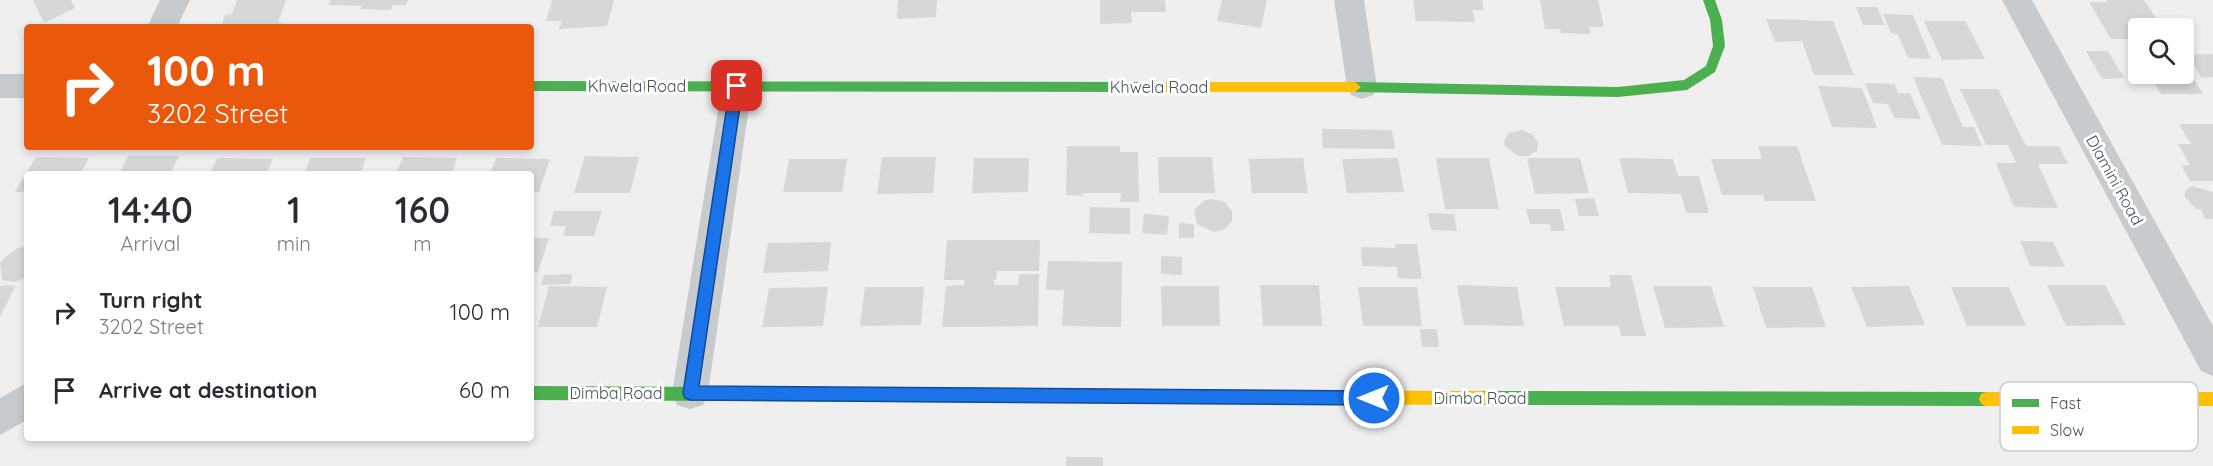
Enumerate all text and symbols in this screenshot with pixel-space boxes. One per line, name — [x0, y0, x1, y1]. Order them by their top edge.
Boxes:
map controls — [2128, 18, 2194, 84]
button: search — [2128, 18, 2194, 84]
text: 100 m — [147, 44, 265, 97]
icon: right — [48, 48, 126, 126]
pin — [711, 60, 762, 111]
icon: arrive — [720, 69, 753, 102]
street label: Khwela Road — [588, 76, 686, 96]
street label: Khwela Road — [1110, 77, 1208, 97]
text: 3202 Street — [147, 96, 288, 130]
street label: Dlamini Road — [2082, 132, 2148, 228]
text: 14:40 — [108, 187, 193, 232]
text: 1 — [287, 187, 301, 232]
text: 160 — [395, 187, 450, 232]
text: Arrival — [120, 231, 180, 256]
text: min — [277, 231, 311, 256]
text: m — [413, 231, 432, 256]
text: Turn right — [99, 286, 203, 314]
icon: right — [48, 296, 81, 329]
text: 100 m — [450, 298, 510, 326]
text: 3202 Street — [99, 314, 204, 339]
position arrow — [1342, 366, 1406, 430]
icon: arrive — [48, 374, 81, 407]
text: Arrive at destination — [99, 376, 317, 404]
text: 60 m — [459, 376, 510, 404]
legend — [2000, 382, 2198, 451]
street label: Dimba Road — [570, 383, 662, 403]
street label: Dimba Road — [1434, 388, 1526, 408]
text: Fast — [2050, 393, 2081, 413]
text: Slow — [2050, 420, 2084, 440]

